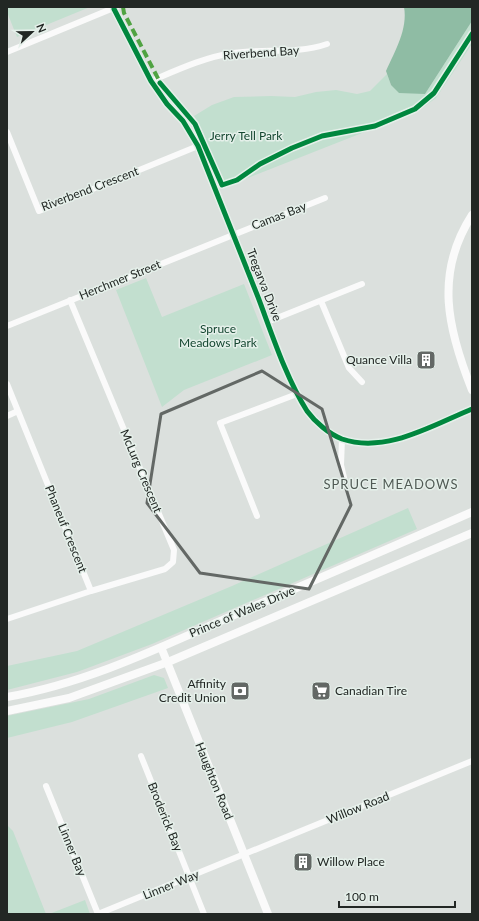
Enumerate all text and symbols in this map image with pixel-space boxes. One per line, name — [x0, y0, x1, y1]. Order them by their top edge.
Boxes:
north arrow — [12, 12, 52, 52]
text: N — [34, 22, 49, 34]
street label: Riverbend Bay — [222, 42, 300, 63]
park label: Jerry Tell Park — [210, 128, 283, 143]
street label: Riverbend Crescent — [39, 163, 141, 214]
street label: Camas Bay — [249, 198, 309, 233]
street label: Tregarva Drive — [244, 246, 285, 323]
street label: Herchmer Street — [77, 256, 164, 303]
park label: Spruce Meadows Park — [179, 321, 258, 350]
building icon: Quance Villa — [415, 349, 437, 371]
place label: Quance Villa — [346, 352, 412, 367]
street label: McLurg Crescent — [117, 427, 166, 515]
district label: SPRUCE MEADOWS — [323, 476, 459, 492]
street label: Phaneuf Crescent — [42, 483, 91, 575]
street label: Prince of Wales Drive — [187, 582, 297, 641]
place label: Affinity Credit Union — [159, 676, 227, 705]
bank icon: Affinity Credit Union — [229, 680, 251, 702]
supermarket icon: Canadian Tire — [310, 680, 332, 702]
place label: Canadian Tire — [335, 683, 407, 698]
street label: Haughton Road — [192, 740, 237, 822]
street label: Broderick Bay — [145, 780, 186, 854]
street label: Willow Road — [324, 788, 391, 827]
street label: Linner Bay — [55, 821, 90, 879]
building icon: Willow Place — [292, 851, 314, 873]
place label: Willow Place — [317, 854, 385, 869]
street label: Linner Way — [140, 866, 202, 903]
scale bar — [339, 883, 455, 909]
text: 100 m — [345, 889, 379, 904]

